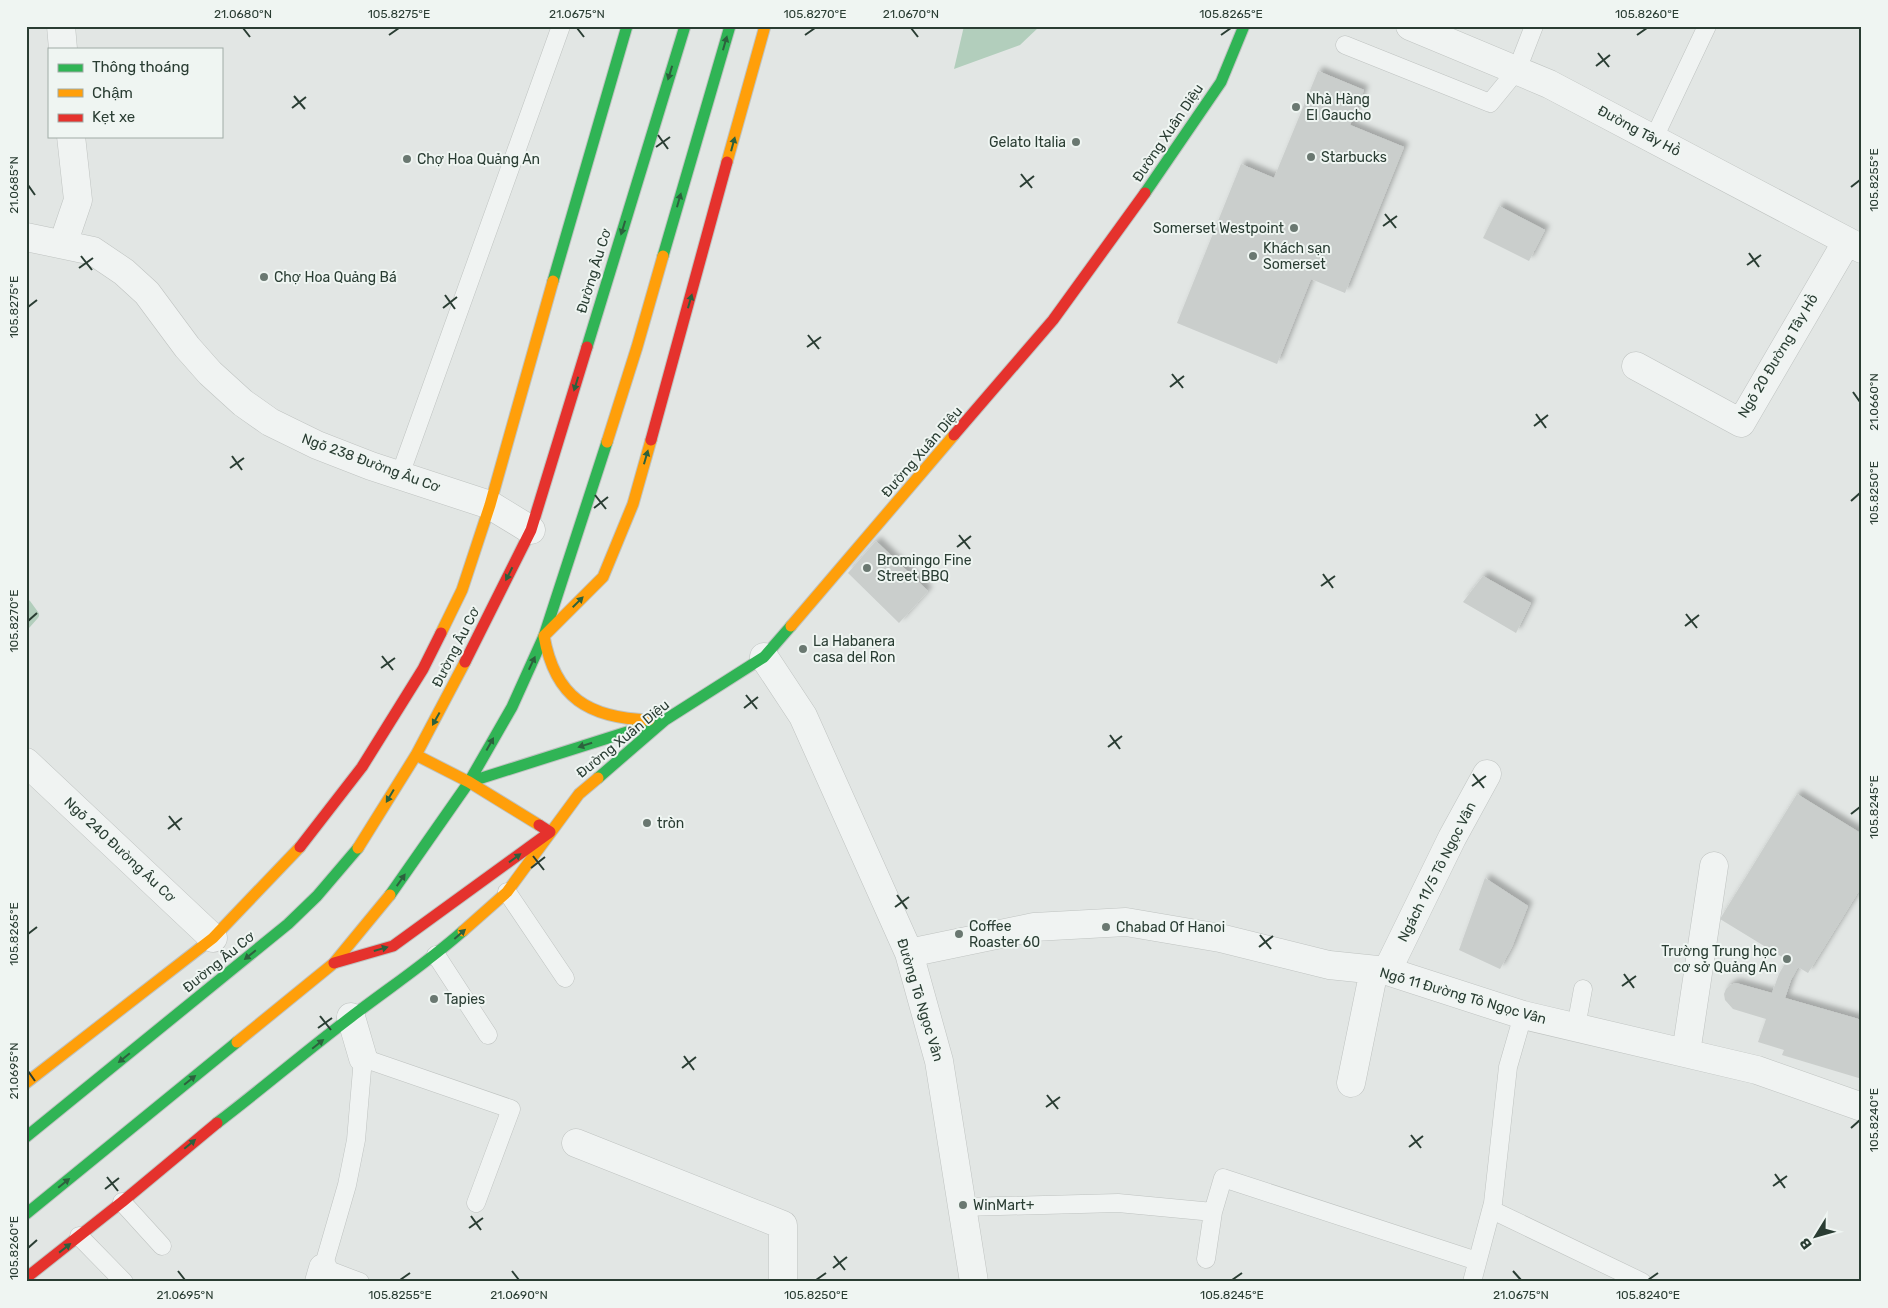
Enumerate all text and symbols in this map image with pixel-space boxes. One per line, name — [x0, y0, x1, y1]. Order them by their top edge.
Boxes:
text: 21.0680°N — [214, 7, 272, 21]
text: 105.8275°E — [368, 7, 430, 21]
text: 21.0675°N — [549, 7, 605, 21]
text: 105.8270°E — [783, 7, 847, 21]
text: 21.0670°N — [883, 7, 939, 21]
text: 105.8265°E — [1199, 7, 1263, 21]
text: 105.8260°E — [1615, 7, 1679, 21]
one-way arrow — [721, 36, 729, 51]
legend — [48, 48, 222, 138]
text: Thông thoáng — [92, 58, 189, 76]
one-way arrow — [666, 65, 674, 80]
street label: Đường Xuân Diệu — [1129, 81, 1207, 185]
text: Chậm — [92, 84, 133, 102]
place label: Nhà Hàng El Gaucho — [1306, 91, 1371, 124]
marker: Nhà Hàng El Gaucho — [1290, 101, 1302, 113]
street label: Đường Tây Hồ — [1595, 101, 1684, 160]
text: Kẹt xe — [92, 108, 135, 126]
place label: Gelato Italia — [989, 134, 1066, 151]
one-way arrow — [729, 136, 737, 151]
marker: Gelato Italia — [1070, 136, 1082, 148]
text: 105.8255°E — [1867, 148, 1881, 212]
place label: Starbucks — [1321, 149, 1387, 166]
place label: Chợ Hoa Quảng An — [417, 151, 540, 168]
marker: Starbucks — [1305, 151, 1317, 163]
marker: Chợ Hoa Quảng An — [401, 153, 413, 165]
text: 21.0685°N — [7, 156, 21, 214]
one-way arrow — [676, 192, 684, 207]
place label: Somerset Westpoint — [1153, 220, 1285, 237]
one-way arrow — [618, 221, 626, 236]
marker: Somerset Westpoint — [1288, 222, 1300, 234]
street label: Đường Âu Cơ — [572, 226, 615, 316]
place label: Khách sạn Somerset — [1263, 240, 1331, 273]
marker: Khách sạn Somerset — [1247, 250, 1259, 262]
place label: Chợ Hoa Quảng Bá — [274, 269, 397, 286]
marker: Chợ Hoa Quảng Bá — [258, 271, 270, 283]
text: 105.8275°E — [7, 276, 21, 338]
street label: Ngõ 20 Đường Tây Hồ — [1733, 290, 1822, 421]
one-way arrow — [686, 293, 694, 308]
text: 21.0660°N — [1867, 373, 1881, 431]
one-way arrow — [571, 376, 579, 391]
street label: Đường Xuân Diệu — [878, 403, 966, 501]
street label: Ngõ 238 Đường Âu Cơ — [299, 429, 443, 496]
one-way arrow — [642, 449, 650, 464]
text: 105.8250°E — [1867, 461, 1881, 525]
place label: Bromingo Fine Street BBQ — [877, 552, 972, 585]
marker: Bromingo Fine Street BBQ — [861, 562, 873, 574]
one-way arrow — [505, 566, 514, 581]
text: 105.8270°E — [7, 589, 21, 653]
one-way arrow — [572, 596, 584, 608]
street label: Đường Âu Cơ — [428, 604, 484, 690]
place label: La Habanera casa del Ron — [813, 633, 895, 666]
marker: La Habanera casa del Ron — [797, 643, 809, 655]
one-way arrow — [528, 655, 536, 670]
street label: Đường Xuân Diệu — [573, 696, 673, 782]
one-way arrow — [432, 711, 440, 726]
one-way arrow — [486, 737, 494, 752]
one-way arrow — [578, 742, 593, 750]
text: 105.8245°E — [1867, 775, 1881, 839]
one-way arrow — [386, 790, 395, 803]
street label: Ngõ 240 Đường Âu Cơ — [61, 793, 180, 906]
street label: Ngách 11/5 Tô Ngọc Vân — [1394, 799, 1480, 945]
place label: tròn — [657, 815, 684, 832]
marker: tròn — [641, 817, 653, 829]
one-way arrow — [508, 853, 522, 863]
one-way arrow — [396, 873, 406, 887]
text: 105.8265°E — [7, 902, 21, 966]
place label: Coffee Roaster 60 — [969, 918, 1040, 951]
place label: Chabad Of Hanoi — [1116, 919, 1225, 936]
marker: Chabad Of Hanoi — [1100, 921, 1112, 933]
street label: Đường Âu Cơ — [179, 927, 259, 996]
marker: Coffee Roaster 60 — [953, 928, 965, 940]
one-way arrow — [454, 929, 466, 940]
street label: Đường Tô Ngọc Vân — [893, 936, 947, 1064]
place label: Trường Trung học cơ sở Quảng An — [1661, 943, 1777, 976]
one-way arrow — [374, 945, 389, 953]
one-way arrow — [244, 950, 257, 961]
marker: Trường Trung học cơ sở Quảng An — [1781, 953, 1793, 965]
street label: Ngõ 11 Đường Tô Ngọc Vân — [1378, 964, 1548, 1028]
place label: Tapies — [444, 991, 485, 1008]
marker: Tapies — [428, 993, 440, 1005]
one-way arrow — [311, 1039, 324, 1050]
text: 21.0695°N — [7, 1042, 21, 1100]
one-way arrow — [118, 1052, 131, 1063]
one-way arrow — [183, 1074, 196, 1085]
text: 105.8240°E — [1867, 1088, 1881, 1152]
one-way arrow — [183, 1139, 196, 1150]
one-way arrow — [57, 1177, 70, 1188]
place label: WinMart+ — [973, 1197, 1035, 1214]
marker: WinMart+ — [957, 1199, 969, 1211]
north arrow — [1790, 1210, 1840, 1260]
text: 105.8260°E — [7, 1216, 21, 1280]
text: B — [1796, 1234, 1816, 1253]
one-way arrow — [58, 1242, 71, 1253]
text: 21.0695°N — [156, 1288, 214, 1302]
text: 105.8255°E — [368, 1288, 432, 1302]
text: 21.0690°N — [490, 1288, 548, 1302]
text: 105.8250°E — [784, 1288, 848, 1302]
text: 105.8245°E — [1200, 1288, 1264, 1302]
text: 21.0675°N — [1493, 1288, 1549, 1302]
text: 105.8240°E — [1616, 1288, 1680, 1302]

